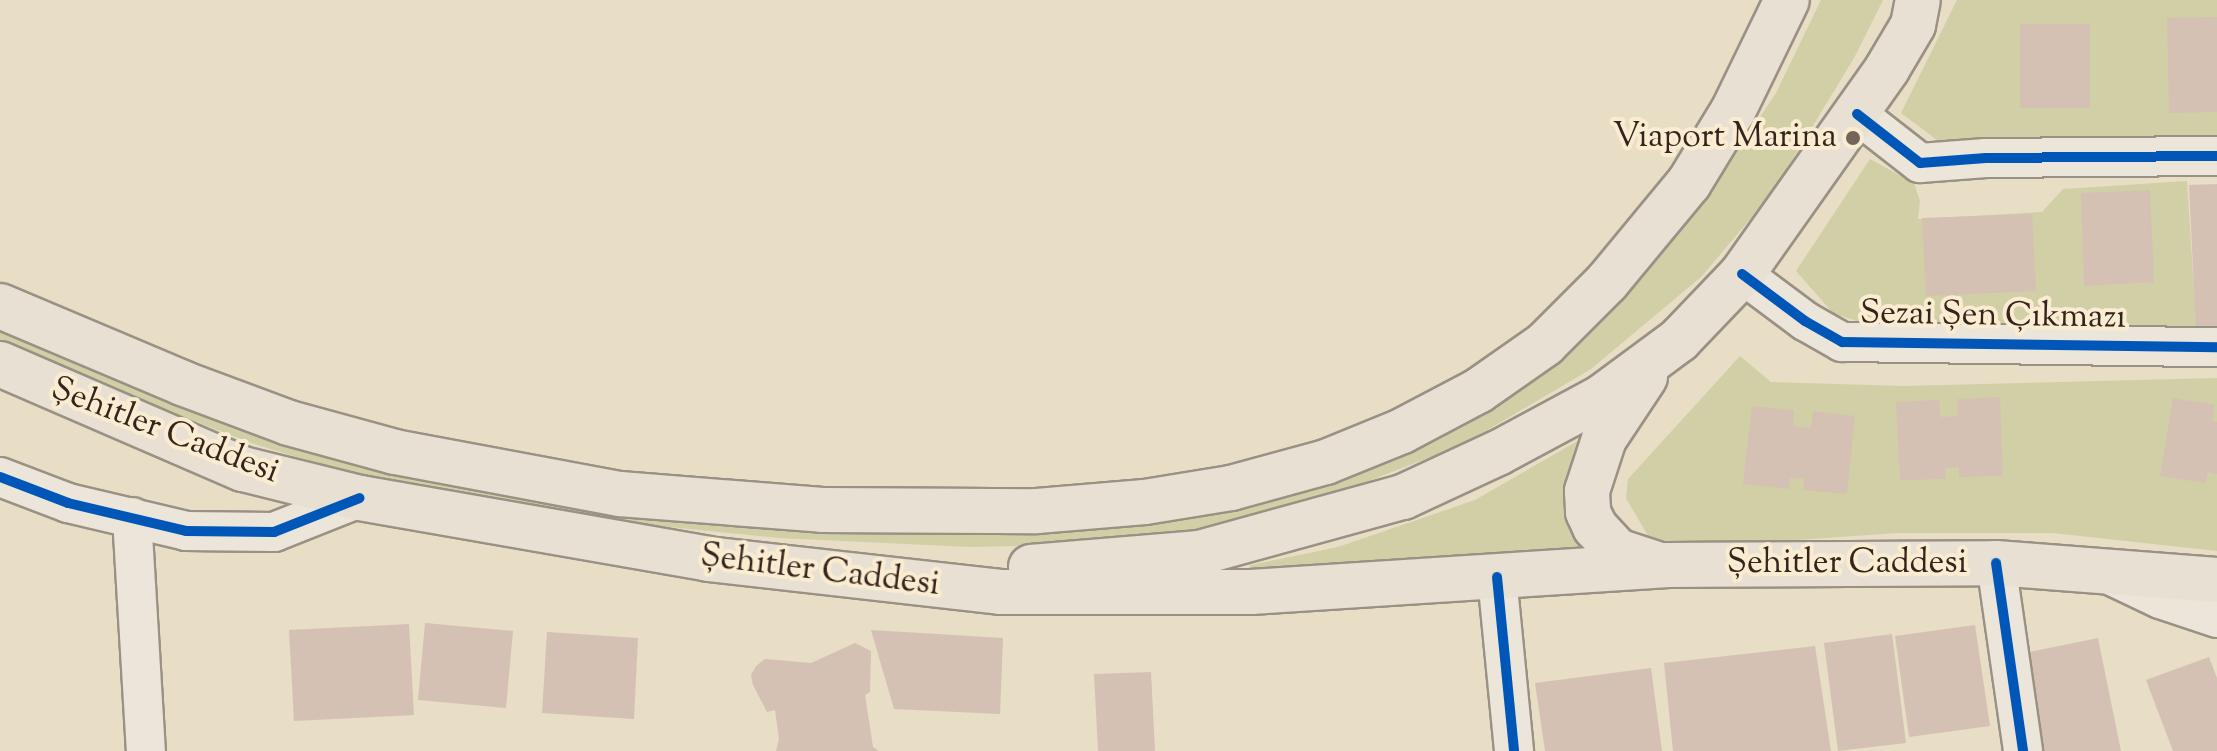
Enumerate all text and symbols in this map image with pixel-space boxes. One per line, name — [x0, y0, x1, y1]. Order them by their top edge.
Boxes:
place label: Viaport Marina — [1613, 118, 1837, 158]
marker: Viaport Marina — [1844, 129, 1862, 147]
street label: Sezai Şen Çıkmazı — [1859, 293, 2127, 339]
street label: Şehitler Caddesi — [45, 369, 285, 493]
street label: Şehitler Caddesi — [698, 536, 942, 606]
street label: Şehitler Caddesi — [1727, 544, 1967, 584]

